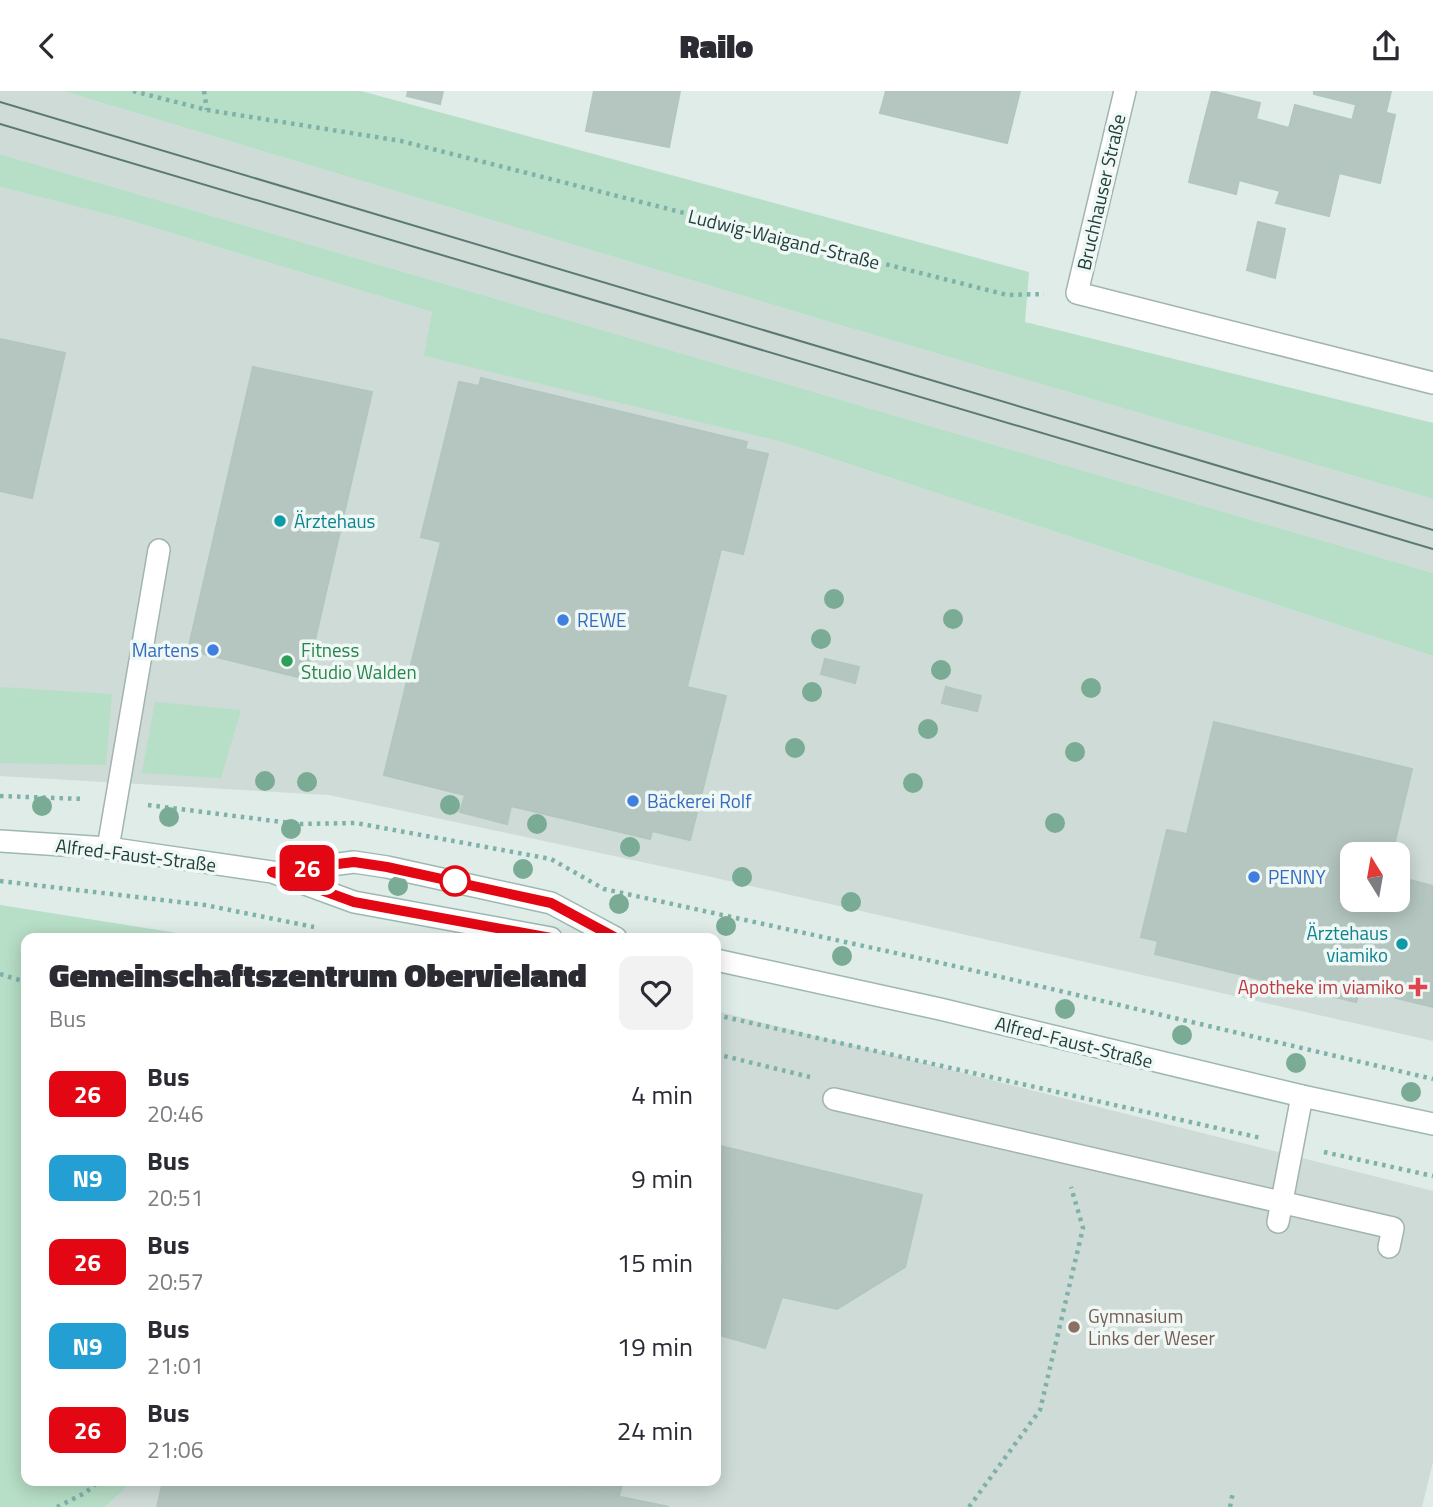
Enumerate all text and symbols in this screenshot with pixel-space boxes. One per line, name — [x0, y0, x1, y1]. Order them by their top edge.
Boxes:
text: Railo — [680, 22, 753, 70]
icon: back — [28, 27, 66, 65]
icon: share — [1367, 27, 1405, 65]
street label: Bruchhauser Straße — [1068, 111, 1133, 273]
street label: Ludwig-Waigand-Straße — [685, 201, 883, 276]
place label: Ärztehaus — [294, 506, 376, 535]
marker: Ärztehaus — [272, 513, 288, 529]
place label: REWE — [577, 605, 627, 634]
marker: REWE — [555, 612, 571, 628]
place label: Martens — [132, 635, 199, 664]
place label: Fitness Studio Walden — [301, 635, 417, 686]
marker: Martens — [205, 642, 221, 658]
marker: Fitness Studio Walden — [279, 653, 295, 669]
place label: Bäckerei Rolf — [647, 786, 752, 815]
marker: Bäckerei Rolf — [625, 793, 641, 809]
street label: Alfred-Faust-Straße — [54, 830, 218, 879]
north arrow — [1340, 842, 1410, 912]
map controls — [1340, 842, 1410, 912]
line badge: 26 — [276, 845, 338, 891]
text: 26 — [294, 850, 320, 886]
place label: PENNY — [1268, 862, 1326, 891]
unlabelled marker — [440, 866, 470, 896]
marker: PENNY — [1246, 869, 1262, 885]
place label: Ärztehaus viamiko — [1307, 918, 1388, 969]
marker: Ärztehaus viamiko — [1394, 936, 1410, 952]
text: Gemeinschaftszentrum Obervieland — [49, 950, 587, 1000]
button: heart — [619, 956, 693, 1030]
place label: Apotheke im viamiko — [1238, 972, 1404, 1001]
marker: Apotheke im viamiko — [1410, 979, 1426, 995]
text: Bus — [49, 1001, 86, 1036]
street label: Alfred-Faust-Straße — [992, 1008, 1156, 1075]
text: Bus — [147, 1057, 189, 1096]
text: 4 min — [631, 1075, 693, 1114]
text: 26 — [74, 1076, 101, 1112]
text: 20:46 — [147, 1096, 204, 1131]
text: Bus — [147, 1141, 189, 1180]
text: 9 min — [631, 1159, 693, 1198]
text: N9 — [72, 1160, 103, 1196]
text: 20:51 — [147, 1180, 204, 1215]
text: Bus — [147, 1225, 189, 1264]
text: 15 min — [617, 1243, 693, 1282]
text: 26 — [74, 1244, 101, 1280]
text: 20:57 — [147, 1264, 204, 1299]
place label: Gymnasium Links der Weser — [1088, 1301, 1215, 1352]
text: Bus — [147, 1309, 189, 1348]
marker: Gymnasium Links der Weser — [1066, 1319, 1082, 1335]
text: 19 min — [617, 1327, 693, 1366]
text: N9 — [72, 1328, 103, 1364]
text: 21:01 — [147, 1348, 204, 1383]
text: Bus — [147, 1393, 189, 1432]
text: 24 min — [617, 1411, 693, 1450]
text: 26 — [74, 1412, 101, 1448]
text: 21:06 — [147, 1432, 204, 1467]

